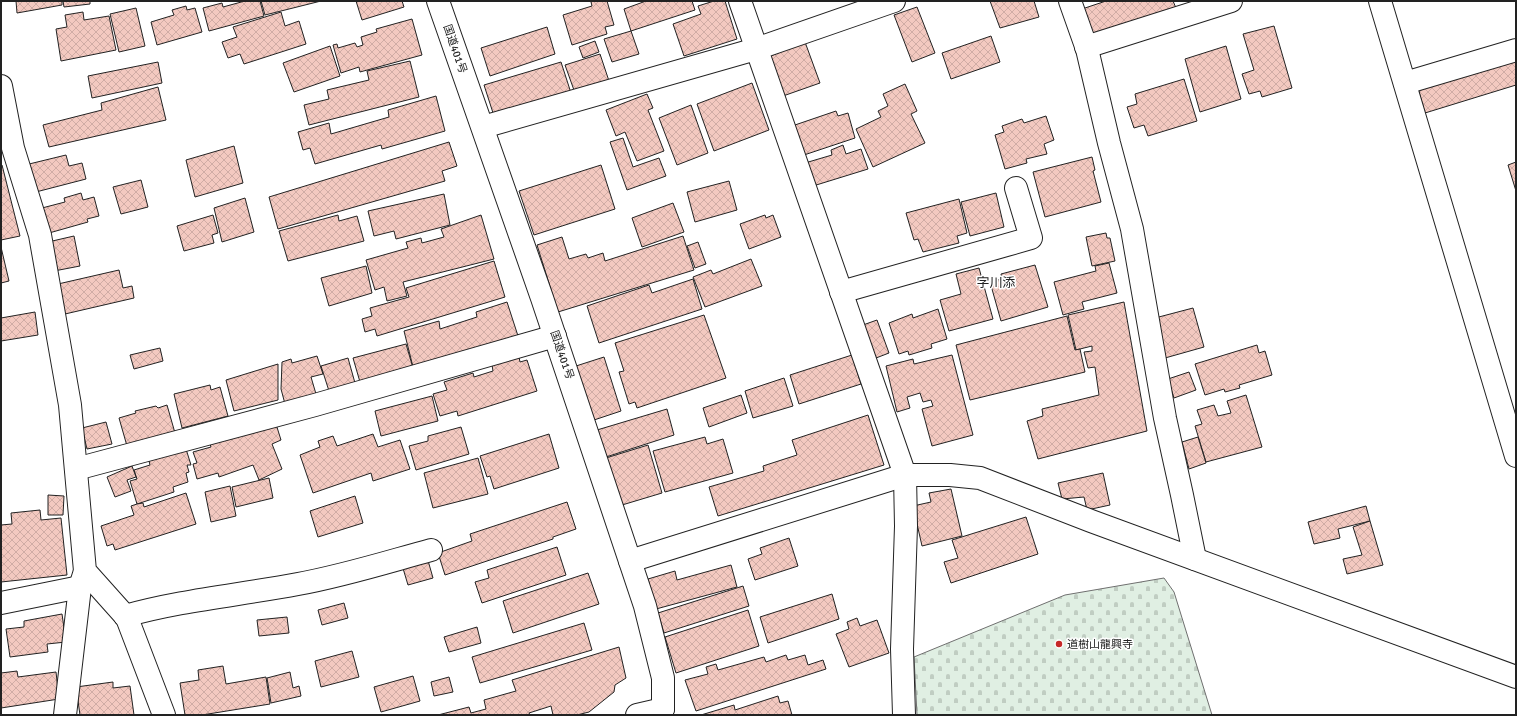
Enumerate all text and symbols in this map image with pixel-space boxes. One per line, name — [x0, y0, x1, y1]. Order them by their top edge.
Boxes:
street label: 国道401号 — [441, 23, 469, 75]
district label: 字川添 — [976, 275, 1016, 291]
street label: 国道401号 — [548, 329, 576, 381]
place label: 道樹山龍興寺 — [1067, 638, 1133, 651]
marker: 道樹山龍興寺 — [1054, 639, 1064, 649]

